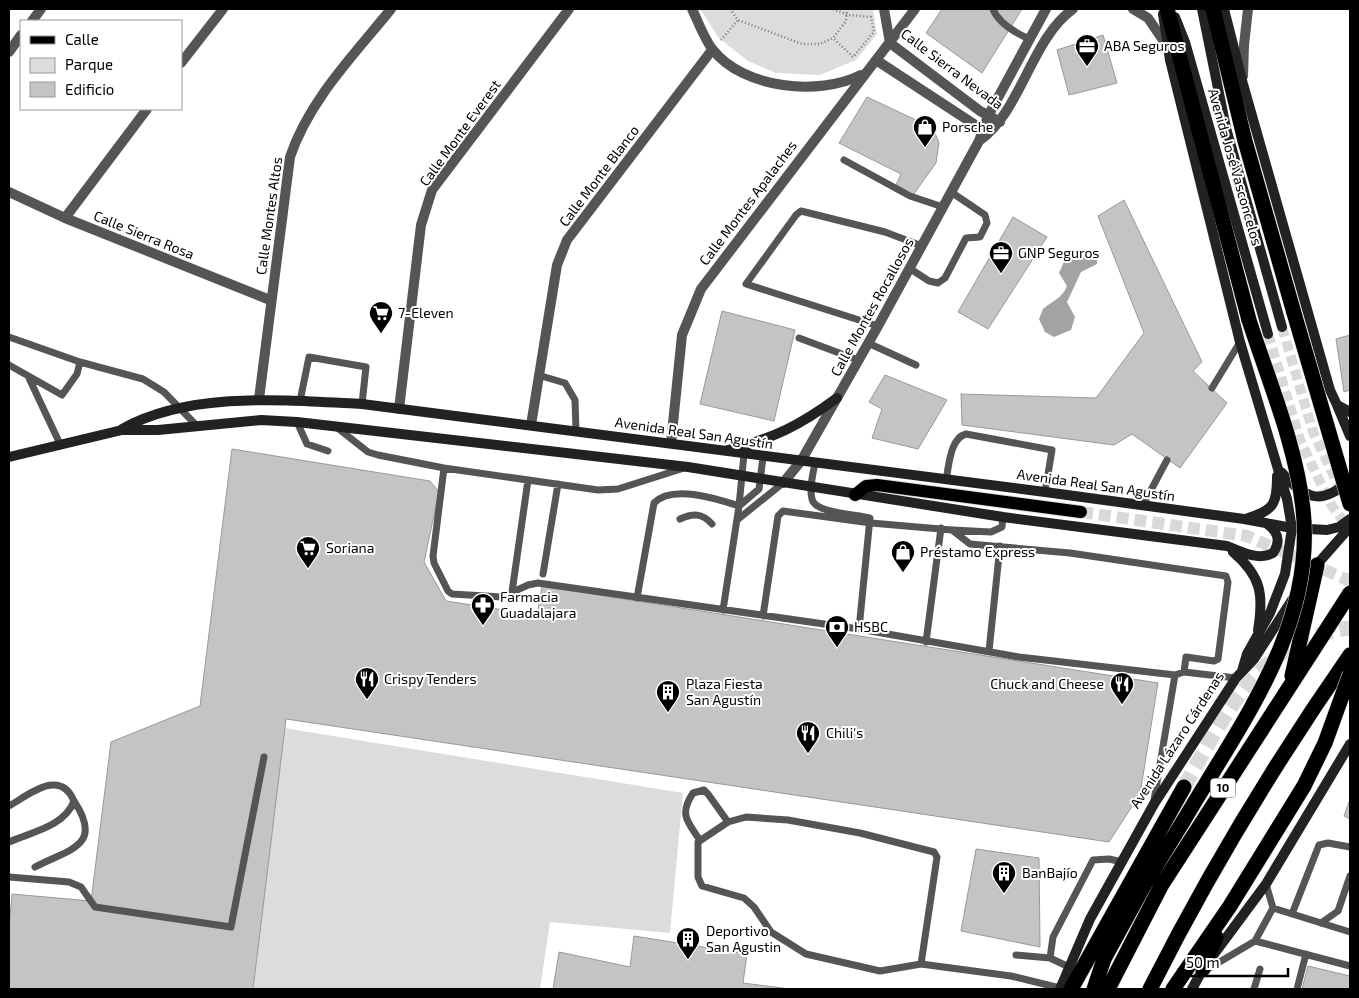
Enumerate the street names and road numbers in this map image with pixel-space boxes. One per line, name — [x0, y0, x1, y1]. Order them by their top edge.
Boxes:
street label: Calle Sierra Nevada — [898, 25, 1007, 113]
street label: Calle Monte Everest — [415, 76, 504, 189]
street label: Avenida José Vasconcelos — [1205, 86, 1266, 247]
street label: Calle Monte Blanco — [555, 122, 642, 230]
street label: Calle Montes Apalaches — [695, 137, 800, 268]
street label: Calle Montes Altos — [252, 156, 285, 276]
street label: Calle Sierra Rosa — [91, 207, 197, 262]
street label: Calle Montes Rocallosos — [826, 235, 917, 379]
street label: Avenida Real San Agustín — [614, 413, 774, 452]
street label: Avenida Real San Agustín — [1016, 465, 1176, 504]
street label: Avenida Lázaro Cárdenas — [1126, 668, 1227, 811]
road number: 10 — [1210, 778, 1236, 798]

